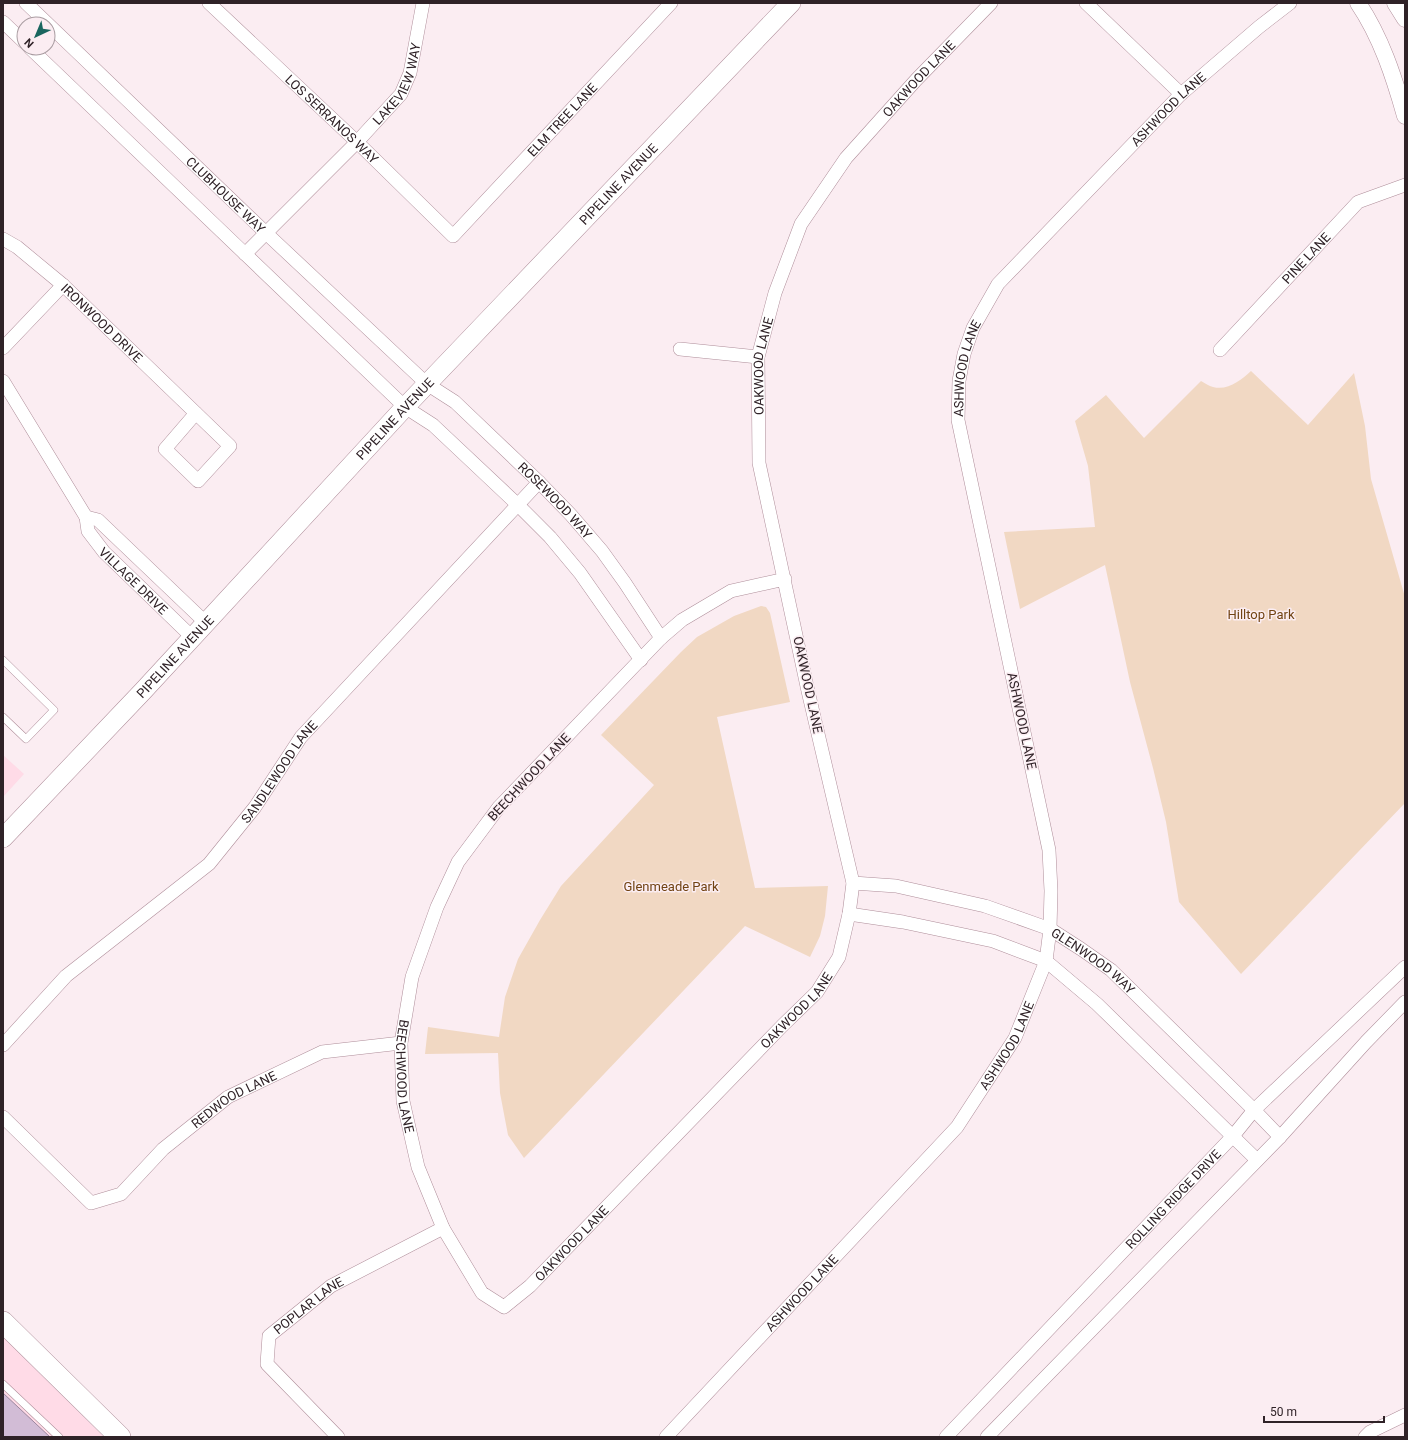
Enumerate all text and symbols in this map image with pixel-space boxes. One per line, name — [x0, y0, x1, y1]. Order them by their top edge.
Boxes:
north arrow — [16, 16, 56, 56]
text: N — [22, 35, 37, 50]
street label: OAKWOOD LANE — [879, 37, 958, 120]
street label: LAKEVIEW WAY — [369, 41, 423, 128]
street label: ASHWOOD LANE — [1128, 69, 1209, 149]
street label: LOS SERRANOS WAY — [282, 71, 382, 166]
street label: ELM TREE LANE — [524, 80, 600, 159]
street label: PIPELINE AVENUE — [576, 140, 660, 228]
street label: CLUBHOUSE WAY — [183, 153, 269, 236]
street label: PINE LANE — [1279, 229, 1333, 286]
street label: IRONWOOD DRIVE — [58, 280, 146, 365]
street label: OAKWOOD LANE — [750, 315, 776, 415]
street label: ASHWOOD LANE — [951, 317, 984, 417]
street label: PIPELINE AVENUE — [353, 374, 437, 463]
street label: ROSEWOOD WAY — [515, 459, 596, 542]
street label: VILLAGE DRIVE — [96, 544, 171, 617]
park label: Hilltop Park — [1227, 607, 1295, 622]
street label: PIPELINE AVENUE — [133, 612, 216, 701]
street label: OAKWOOD LANE — [790, 635, 826, 735]
street label: ASHWOOD LANE — [1004, 671, 1040, 771]
street label: SANDLEWOOD LANE — [238, 717, 320, 826]
street label: BEECHWOOD LANE — [485, 730, 573, 824]
park label: Glenmeade Park — [623, 879, 719, 894]
street label: GLENWOOD WAY — [1049, 925, 1138, 997]
street label: OAKWOOD LANE — [757, 969, 835, 1051]
street label: ASHWOOD LANE — [976, 999, 1037, 1092]
street label: BEECHWOOD LANE — [393, 1018, 418, 1134]
street label: REDWOOD LANE — [188, 1068, 279, 1131]
street label: ROLLING RIDGE DRIVE — [1122, 1146, 1224, 1252]
street label: OAKWOOD LANE — [532, 1202, 611, 1284]
street label: ASHWOOD LANE — [762, 1251, 841, 1334]
street label: POPLAR LANE — [270, 1274, 346, 1337]
scale bar — [1264, 1398, 1384, 1424]
text: 50 m — [1270, 1405, 1297, 1419]

